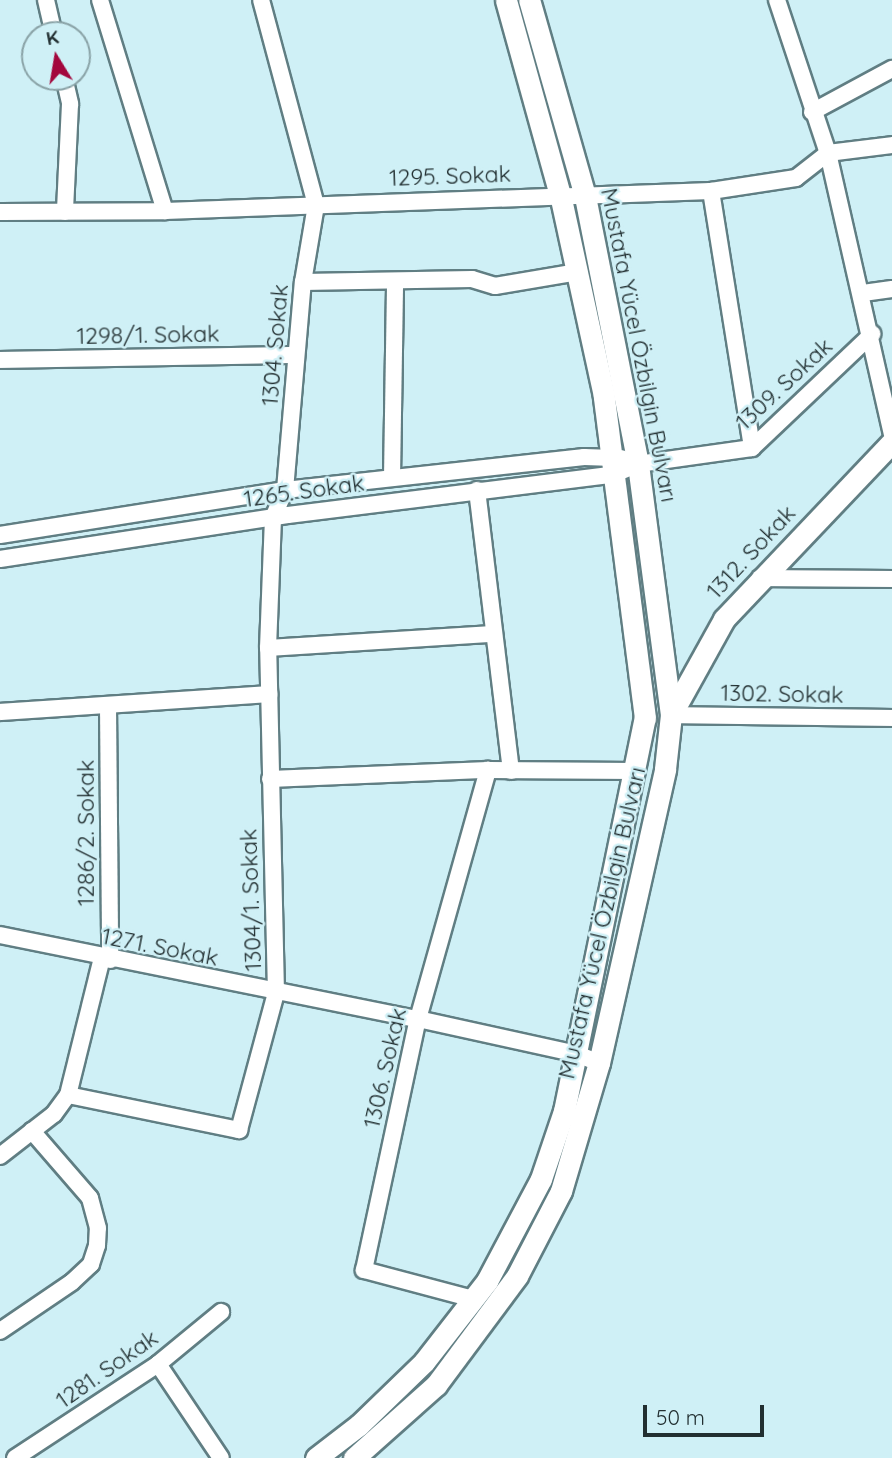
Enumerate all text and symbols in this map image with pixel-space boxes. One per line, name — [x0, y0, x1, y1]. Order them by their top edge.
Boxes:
north arrow — [21, 21, 91, 91]
text: K — [44, 24, 61, 50]
street label: 1295. Sokak — [389, 160, 511, 192]
street label: Mustafa Yücel Özbilgin Bulvarı — [595, 186, 683, 504]
street label: 1304. Sokak — [256, 283, 294, 407]
street label: 1298/1. Sokak — [76, 320, 220, 350]
street label: 1309. Sokak — [730, 332, 838, 436]
street label: 1265. Sokak — [242, 469, 366, 513]
street label: 1312. Sokak — [701, 500, 801, 604]
street label: 1302. Sokak — [720, 679, 844, 709]
street label: 1286/2. Sokak — [72, 760, 100, 906]
street label: Mustafa Yücel Özbilgin Bulvarı — [553, 764, 651, 1082]
street label: 1304/1. Sokak — [235, 828, 267, 972]
street label: 1271. Sokak — [99, 922, 221, 972]
street label: 1306. Sokak — [358, 1005, 412, 1131]
street label: 1281. Sokak — [51, 1324, 163, 1414]
scale bar — [647, 1392, 768, 1436]
text: 50 m — [656, 1404, 705, 1430]

